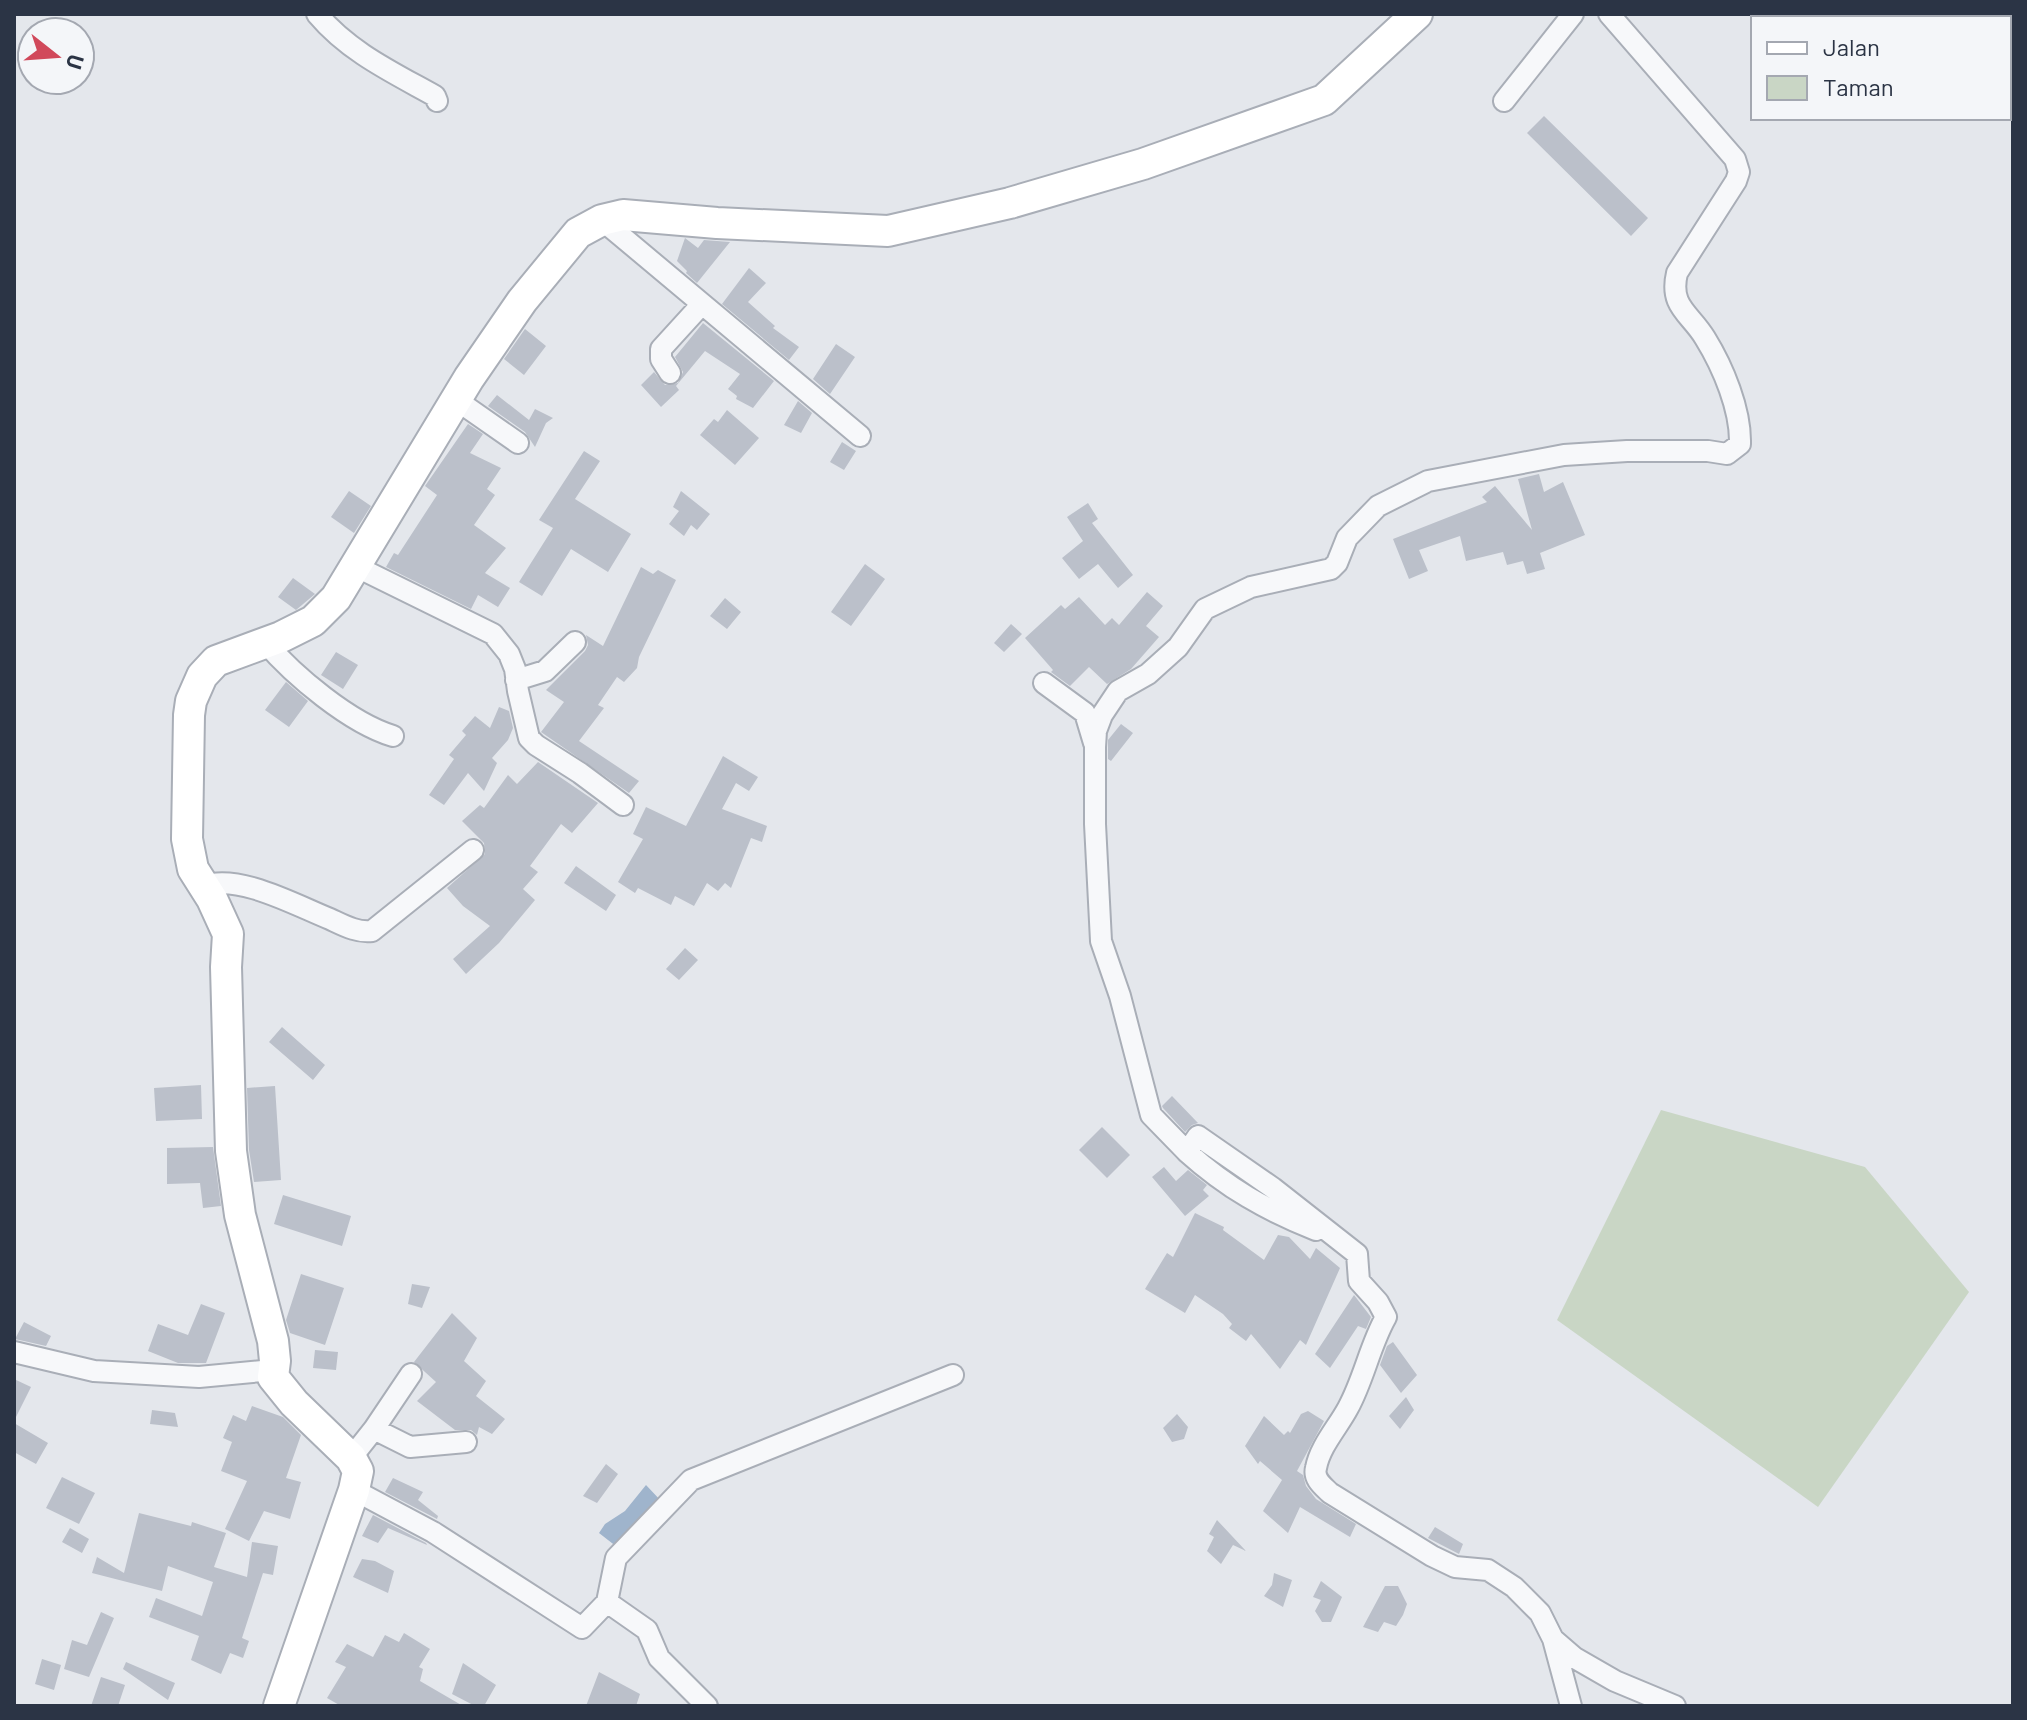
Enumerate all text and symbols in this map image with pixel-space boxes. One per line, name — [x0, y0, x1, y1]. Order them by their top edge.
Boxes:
north arrow — [16, 16, 96, 96]
legend — [1751, 16, 2011, 120]
text: Jalan — [1823, 32, 1880, 61]
text: U — [62, 52, 91, 73]
text: Taman — [1823, 72, 1894, 101]

